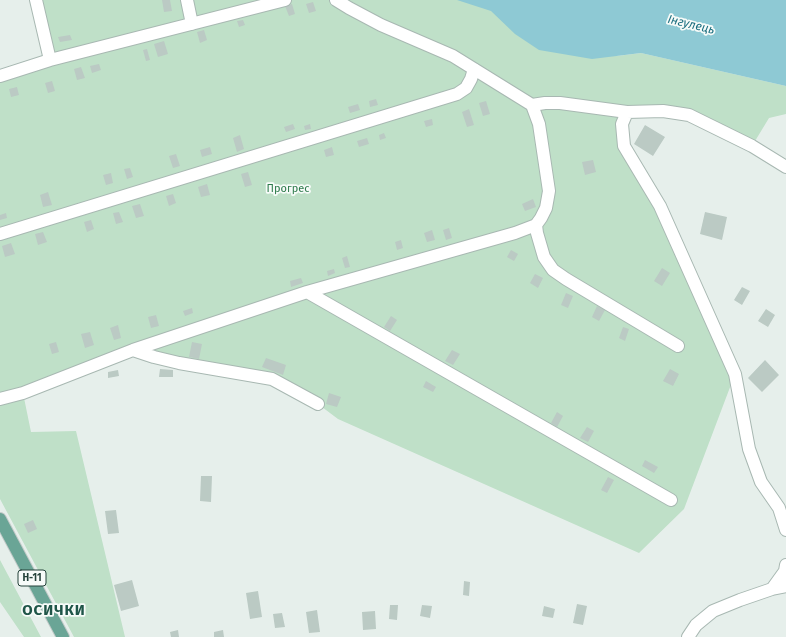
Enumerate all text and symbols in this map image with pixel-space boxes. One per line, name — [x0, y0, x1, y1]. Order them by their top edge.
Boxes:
water label: Інгулець — [666, 12, 716, 38]
park label: Прогрес — [267, 182, 309, 196]
road number: Н-11 — [18, 570, 46, 586]
district label: ОСИЧКИ — [22, 602, 86, 620]

